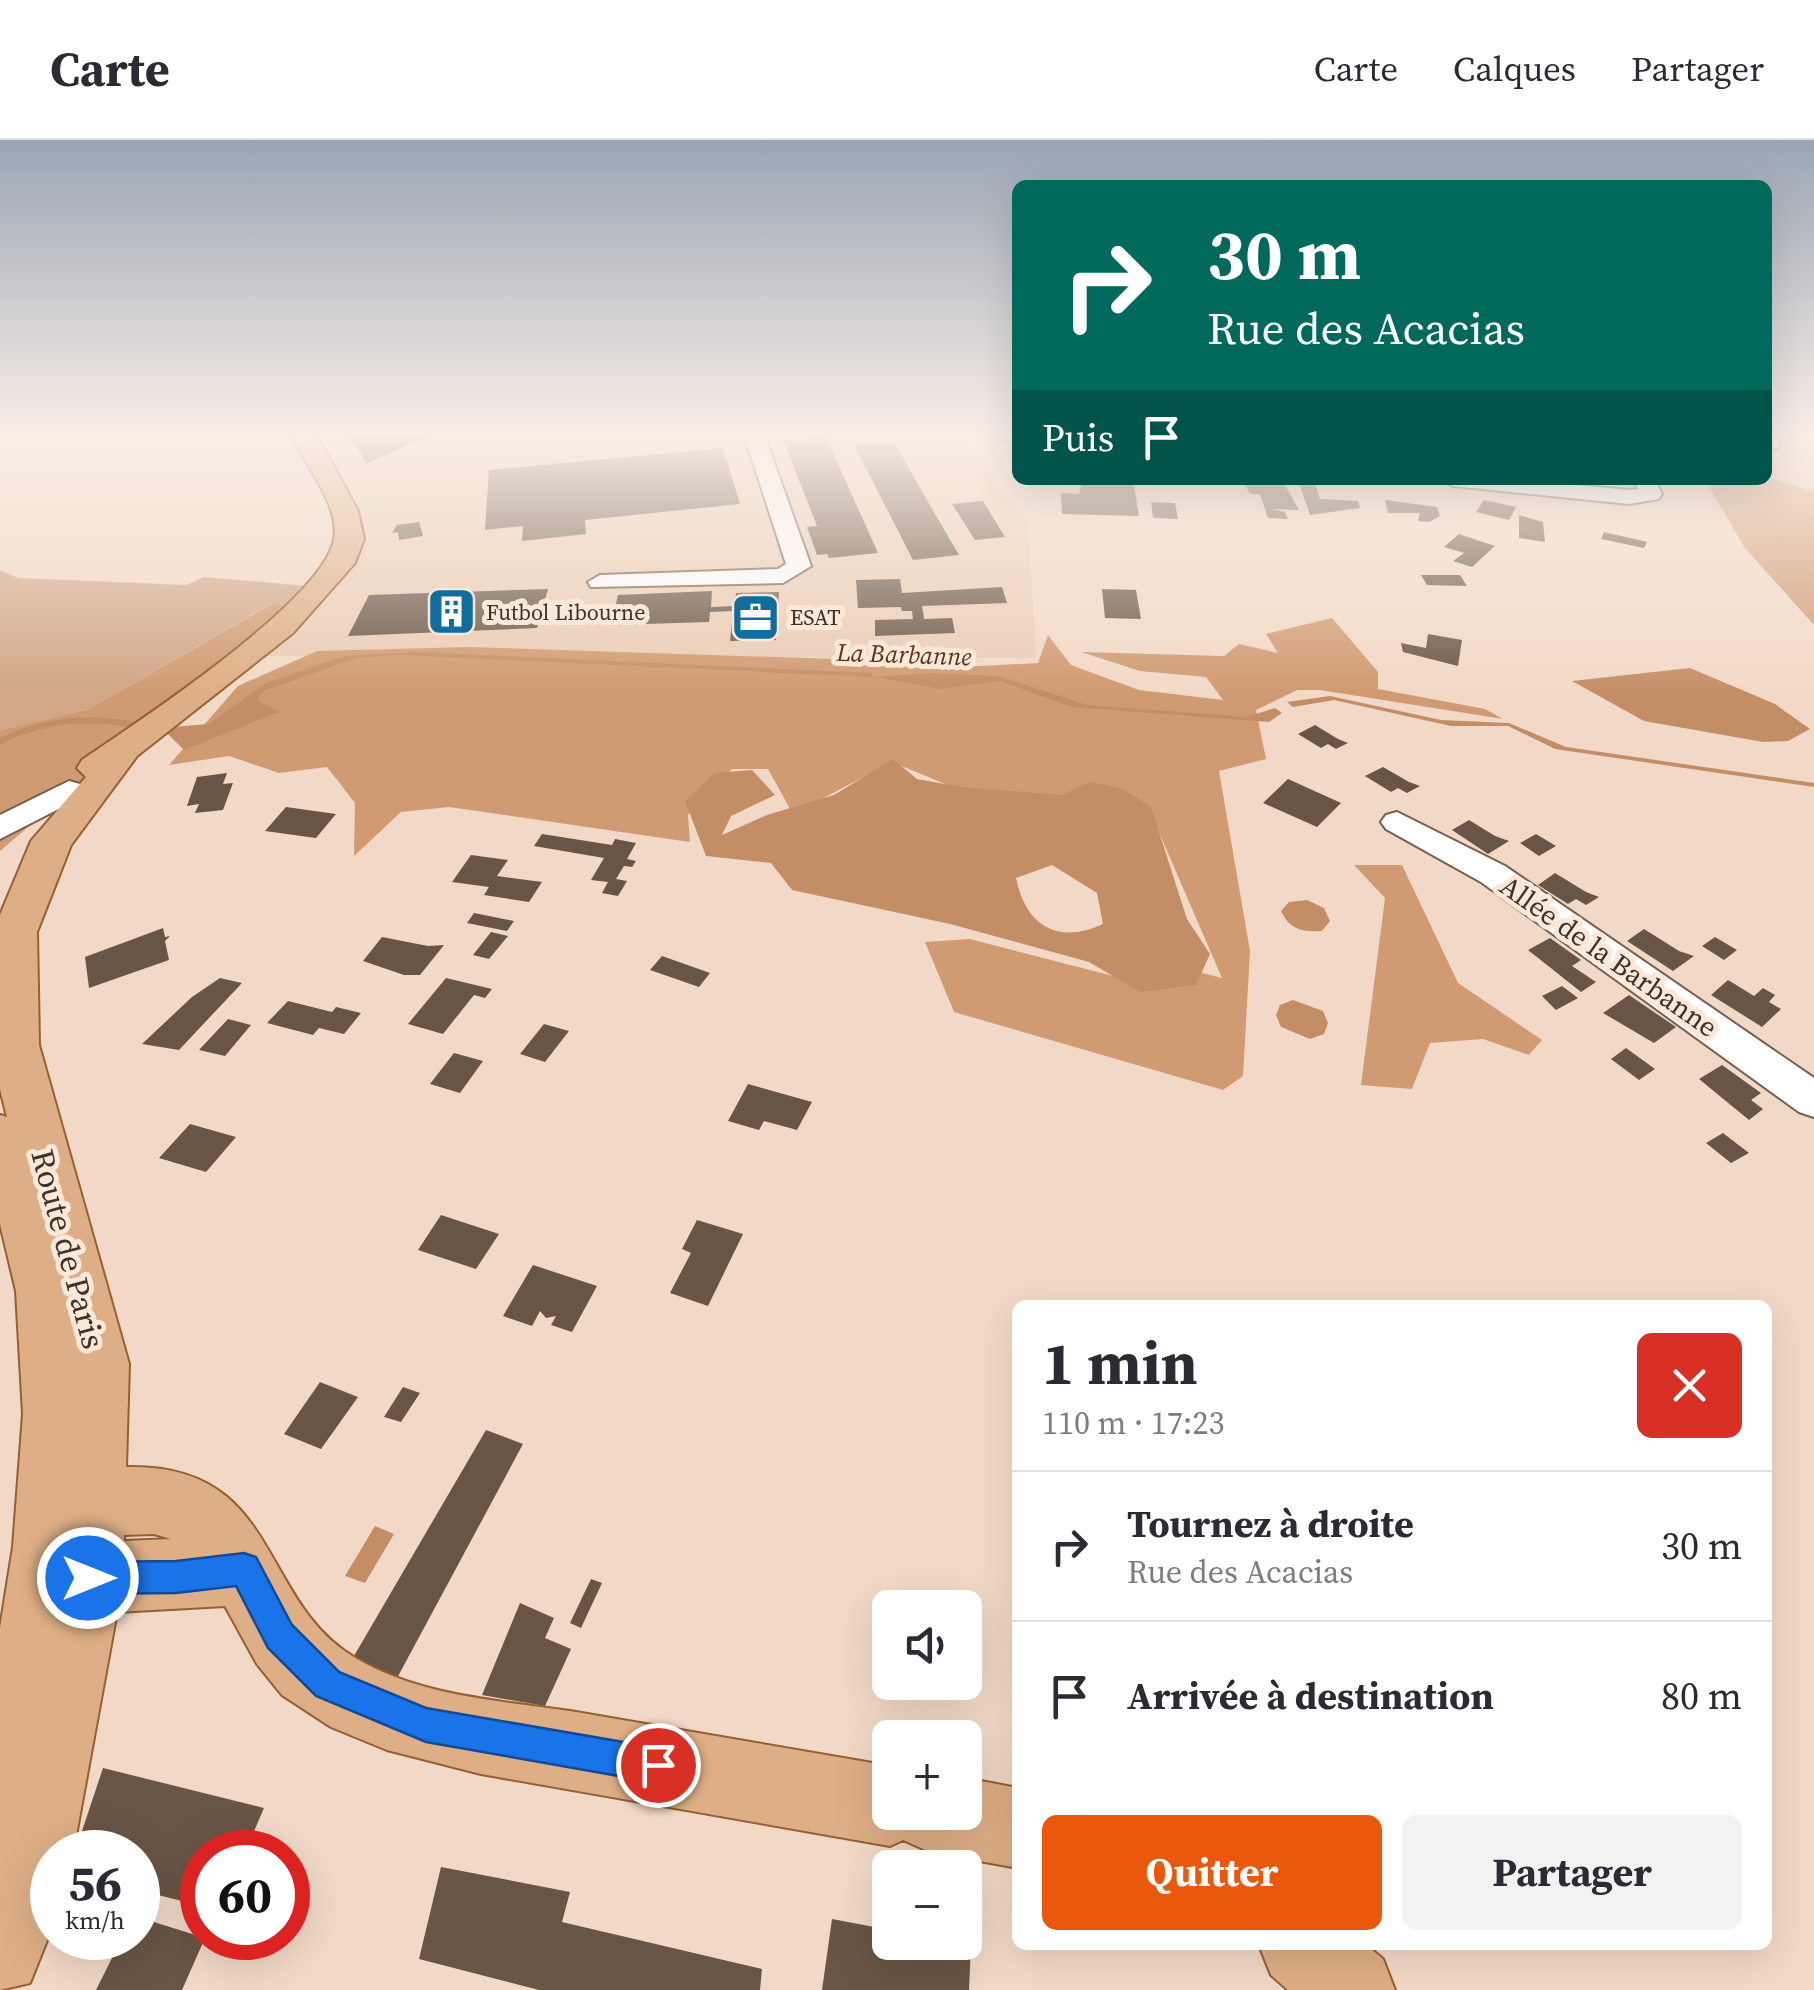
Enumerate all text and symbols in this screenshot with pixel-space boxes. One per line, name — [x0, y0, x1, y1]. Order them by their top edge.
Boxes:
text: Carte — [50, 36, 170, 102]
text: Carte — [1314, 45, 1398, 93]
text: Calques — [1453, 45, 1576, 93]
text: Partager — [1631, 45, 1764, 93]
text: 30 m — [1207, 206, 1361, 302]
icon: right — [1042, 220, 1172, 350]
text: Rue des Acacias — [1207, 297, 1525, 359]
icon: arrive — [1134, 410, 1189, 465]
text: Puis — [1042, 412, 1114, 464]
building icon: Futbol Libourne — [425, 586, 477, 638]
office icon: ESAT — [729, 591, 781, 643]
place label: Futbol Libourne — [486, 597, 645, 627]
place label: ESAT — [790, 602, 841, 632]
water label: La Barbanne — [835, 635, 972, 673]
street label: Allée de la Barbanne — [1493, 867, 1725, 1045]
street label: Route de Paris — [20, 1145, 116, 1353]
text: 1 min — [1042, 1322, 1198, 1404]
button: close — [1637, 1333, 1742, 1438]
text: 110 m · 17:23 — [1042, 1401, 1224, 1445]
text: Tournez à droite — [1127, 1498, 1414, 1550]
icon: right — [1042, 1519, 1097, 1574]
text: 30 m — [1661, 1520, 1742, 1572]
position arrow — [36, 1526, 140, 1630]
text: Rue des Acacias — [1127, 1550, 1353, 1594]
map controls — [872, 1590, 982, 1960]
button: sound — [872, 1590, 982, 1700]
icon: arrive — [1042, 1669, 1097, 1724]
text: Arrivée à destination — [1127, 1670, 1494, 1722]
text: 80 m — [1661, 1670, 1742, 1722]
button: + — [872, 1720, 982, 1830]
pin — [616, 1723, 701, 1808]
icon: arrive — [631, 1738, 686, 1793]
button: Quitter — [1042, 1815, 1382, 1930]
button: Partager — [1402, 1815, 1742, 1930]
speed limit sign: 60 — [180, 1830, 310, 1960]
text: 56 — [68, 1848, 122, 1917]
button: − — [872, 1850, 982, 1960]
text: km/h — [65, 1903, 125, 1937]

